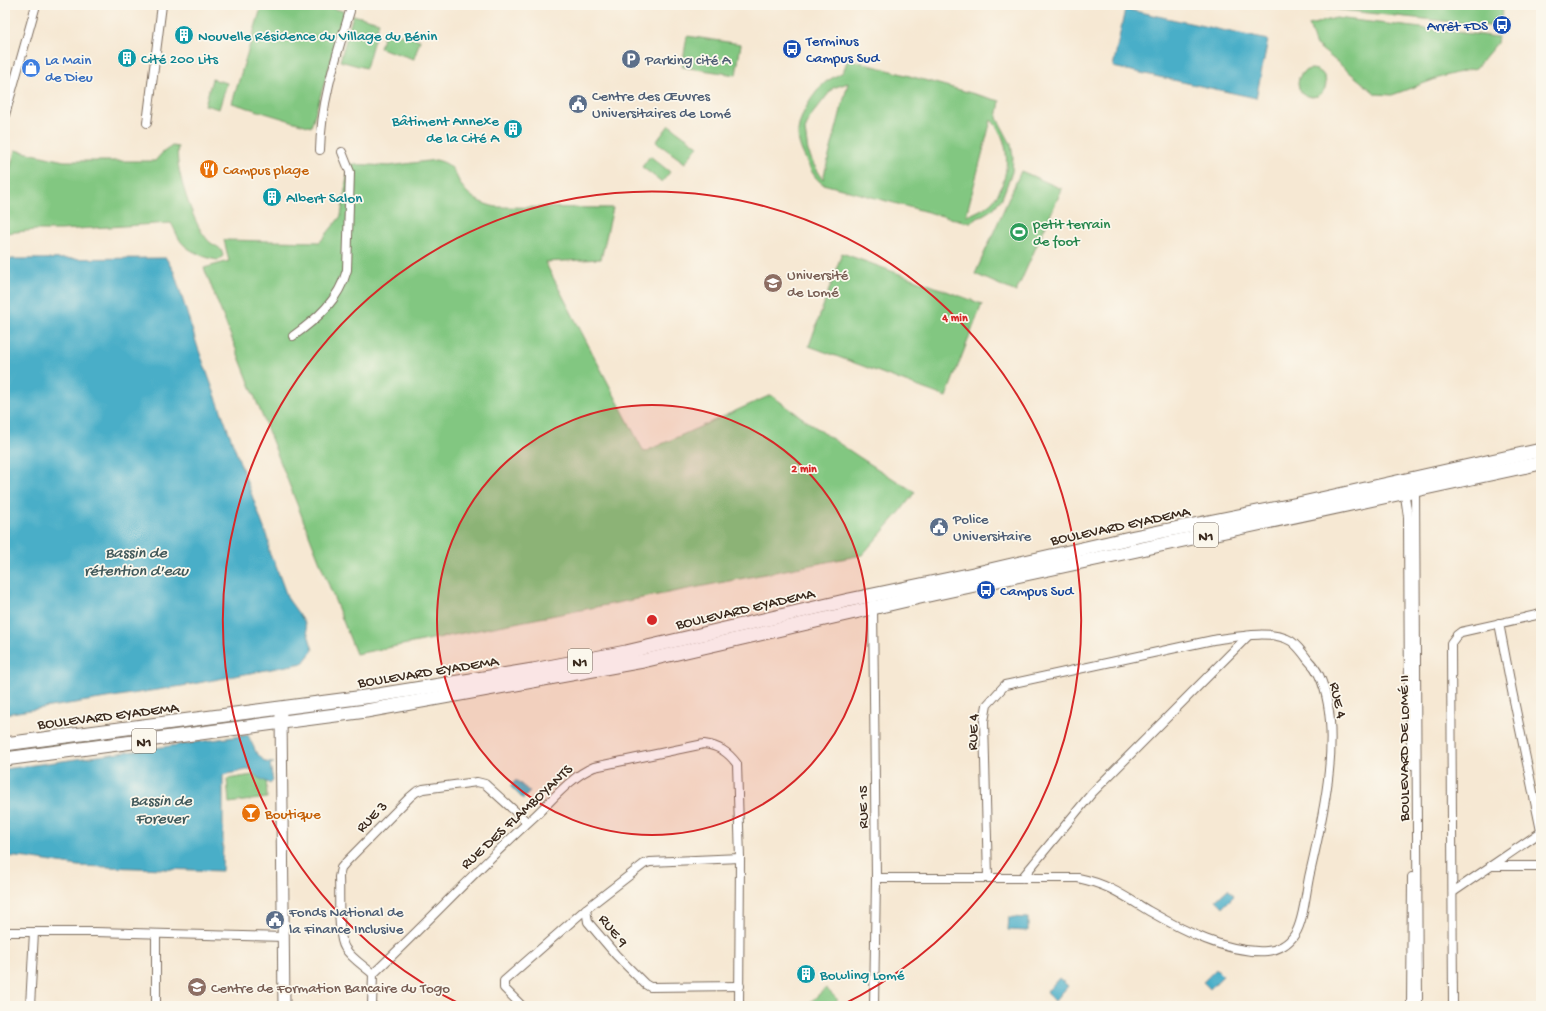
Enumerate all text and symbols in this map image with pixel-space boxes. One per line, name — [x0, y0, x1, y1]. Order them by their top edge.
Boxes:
bus stop icon: Arrêt FDS — [1491, 14, 1513, 36]
place label: Arrêt FDS — [1427, 18, 1488, 36]
building icon: Nouvelle Résidence du Village du Bénin — [173, 24, 195, 46]
place label: Nouvelle Résidence du Village du Bénin — [198, 28, 437, 46]
place label: Terminus Campus Sud — [805, 33, 881, 68]
bus stop icon: Terminus Campus Sud — [781, 38, 803, 60]
building icon: Cité 200 Lits — [116, 47, 138, 69]
parking icon: Parking cité A — [620, 48, 642, 70]
place label: Cité 200 Lits — [141, 51, 219, 69]
place label: La Main de Dieu — [45, 52, 93, 87]
place label: Parking cité A — [644, 52, 732, 70]
shop icon: La Main de Dieu — [20, 57, 42, 79]
place label: Centre des Œuvres Universitaires de Lomé — [592, 88, 731, 123]
public building icon: Centre des Œuvres Universitaires de Lomé — [567, 93, 589, 115]
place label: Bâtiment Annexe de la Cité A — [391, 113, 500, 148]
building icon: Bâtiment Annexe de la Cité A — [502, 118, 524, 140]
restaurant icon: Campus plage — [198, 158, 220, 180]
place label: Campus plage — [223, 162, 309, 180]
building icon: Albert Salon — [261, 186, 283, 208]
place label: Albert Salon — [286, 190, 362, 208]
place label: petit terrain de foot — [1032, 216, 1110, 251]
sports icon: petit terrain de foot — [1008, 221, 1030, 243]
place label: Université de Lomé — [787, 267, 849, 302]
school or university icon: Université de Lomé — [762, 272, 784, 294]
text: 4 min — [941, 312, 968, 326]
text: 2 min — [791, 463, 817, 477]
street label: BOULEVARD EYADEMA — [1048, 503, 1193, 551]
place label: Police Universitaire — [952, 511, 1031, 546]
public building icon: Police Universitaire — [928, 516, 950, 538]
road number: N1 — [1194, 523, 1218, 547]
water label: Bassin de rétention d'eau — [84, 545, 190, 582]
bus stop icon: Campus Sud — [975, 579, 997, 601]
place label: Campus Sud — [1000, 583, 1075, 601]
street label: BOULEVARD EYADEMA — [673, 585, 818, 635]
centre of rings — [645, 613, 659, 627]
road number: N1 — [568, 649, 592, 673]
street label: BOULEVARD EYADEMA — [356, 653, 501, 693]
street label: BOULEVARD DE LOMÉ II — [1396, 675, 1414, 822]
street label: RUE 4 — [1324, 681, 1350, 720]
street label: BOULEVARD EYADEMA — [36, 699, 181, 735]
street label: RUE 4 — [964, 714, 984, 751]
road number: N1 — [132, 729, 156, 753]
street label: RUE DES FLAMBOYANTS — [458, 761, 577, 874]
street label: RUE 15 — [855, 785, 873, 829]
water label: Bassin de Forever — [130, 793, 192, 830]
street label: RUE 3 — [353, 798, 392, 837]
bar icon: Boutique — [240, 802, 262, 824]
place label: Boutique — [264, 806, 321, 824]
place label: Fonds National de la Finance Inclusive — [288, 904, 404, 939]
public building icon: Fonds National de la Finance Inclusive — [264, 909, 286, 931]
street label: RUE 9 — [594, 911, 631, 952]
building icon: Bowling Lomé — [795, 963, 817, 985]
place label: Bowling Lomé — [819, 967, 905, 985]
school or university icon: Centre de Formation Bancaire du Togo — [186, 976, 208, 998]
place label: Centre de Formation Bancaire du Togo — [211, 980, 450, 998]

